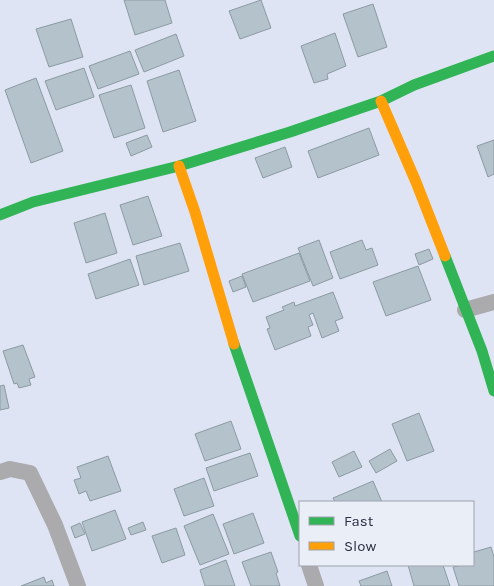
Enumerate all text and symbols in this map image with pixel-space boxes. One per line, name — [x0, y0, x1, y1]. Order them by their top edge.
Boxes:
legend — [299, 501, 474, 566]
text: Fast — [344, 512, 374, 530]
text: Slow — [344, 537, 376, 555]

